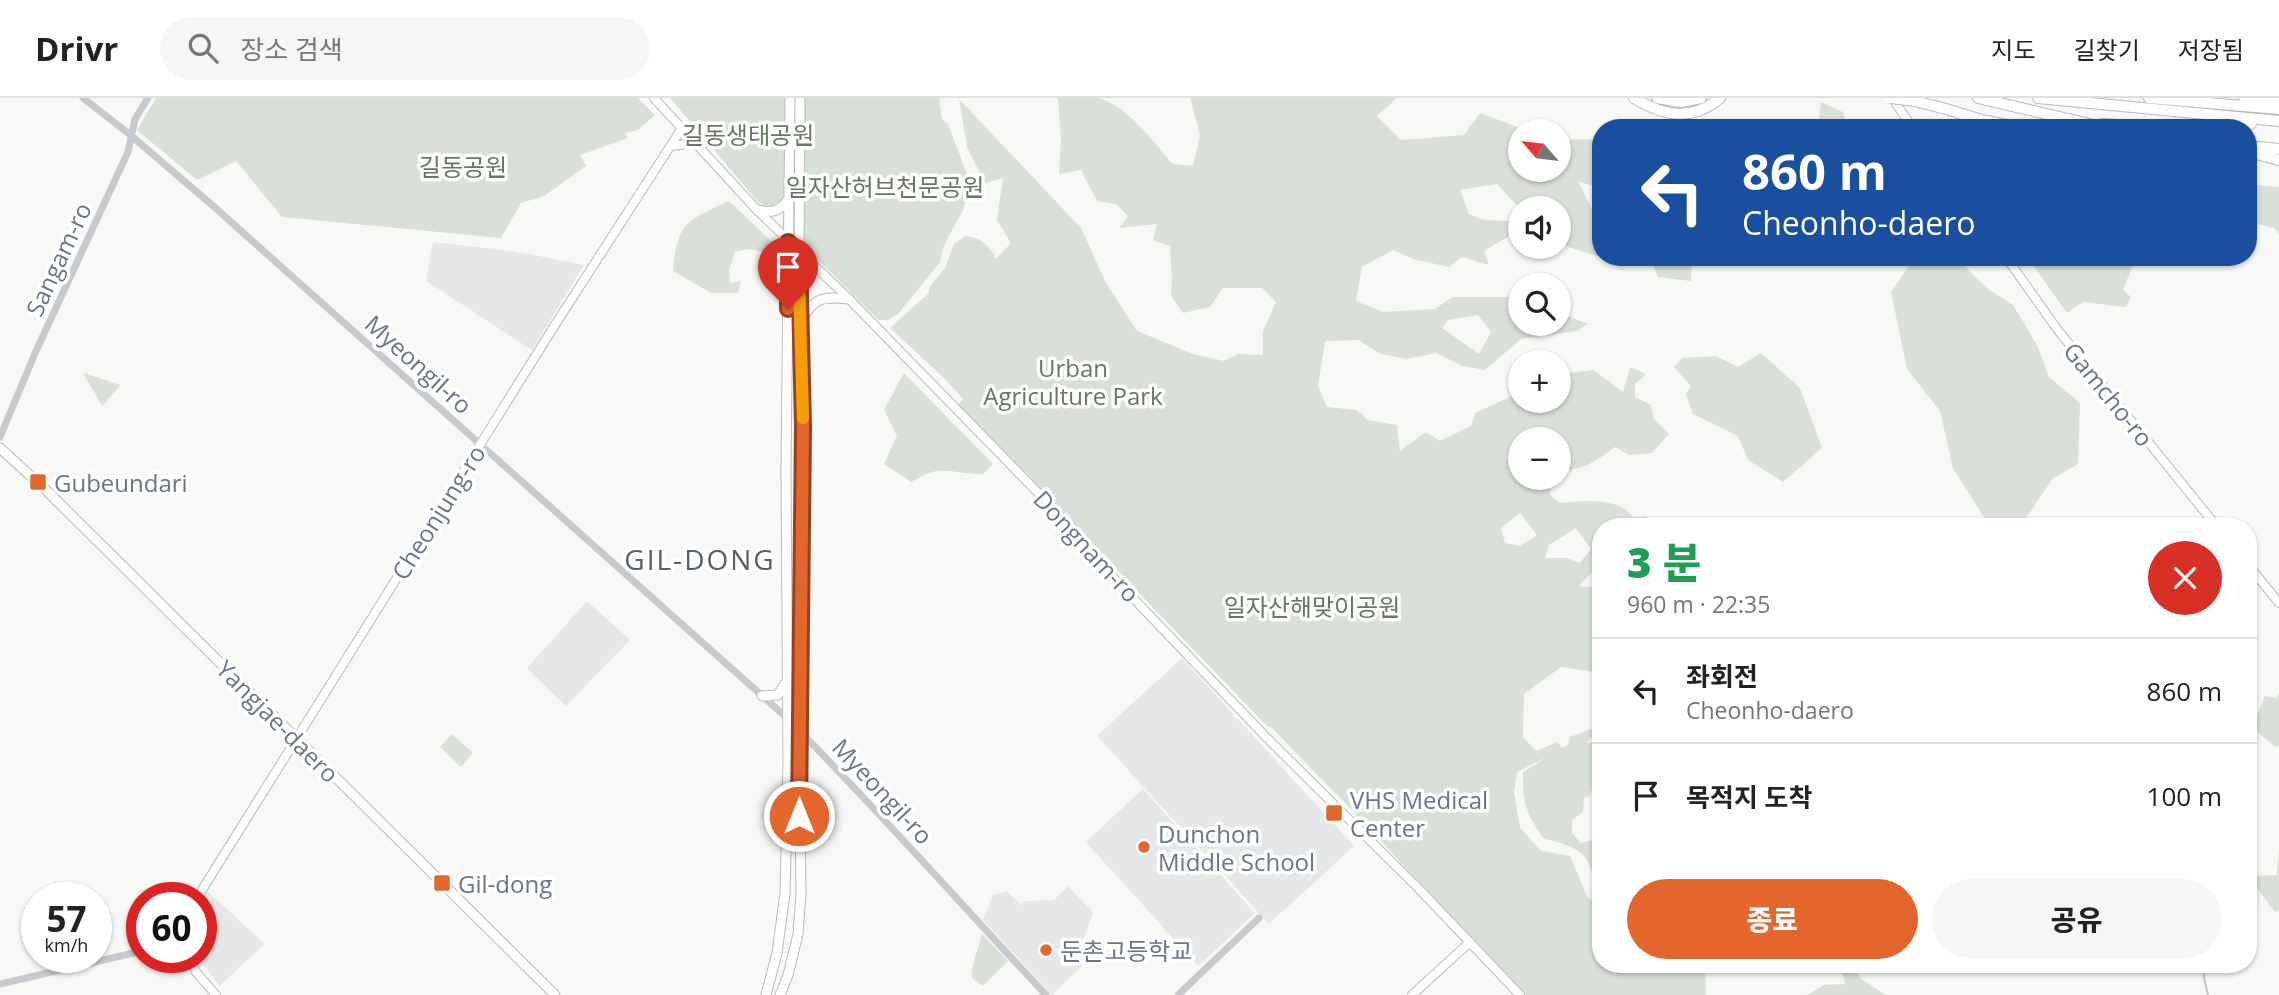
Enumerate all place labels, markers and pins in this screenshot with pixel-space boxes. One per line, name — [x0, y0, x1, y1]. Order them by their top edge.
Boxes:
pin — [758, 237, 818, 309]
place label: Gubeundari — [54, 466, 188, 499]
marker: Gubeundari — [28, 472, 48, 492]
place label: VHS Medical Center — [1350, 783, 1488, 844]
marker: VHS Medical Center — [1324, 803, 1344, 823]
place label: Dunchon Middle School — [1158, 817, 1315, 878]
marker: Dunchon Middle School — [1136, 839, 1152, 855]
place label: Gil-dong — [458, 867, 552, 900]
marker: Gil-dong — [432, 873, 452, 893]
place label: 둔촌고등학교 — [1060, 934, 1192, 967]
marker: 둔촌고등학교 — [1038, 942, 1054, 958]

